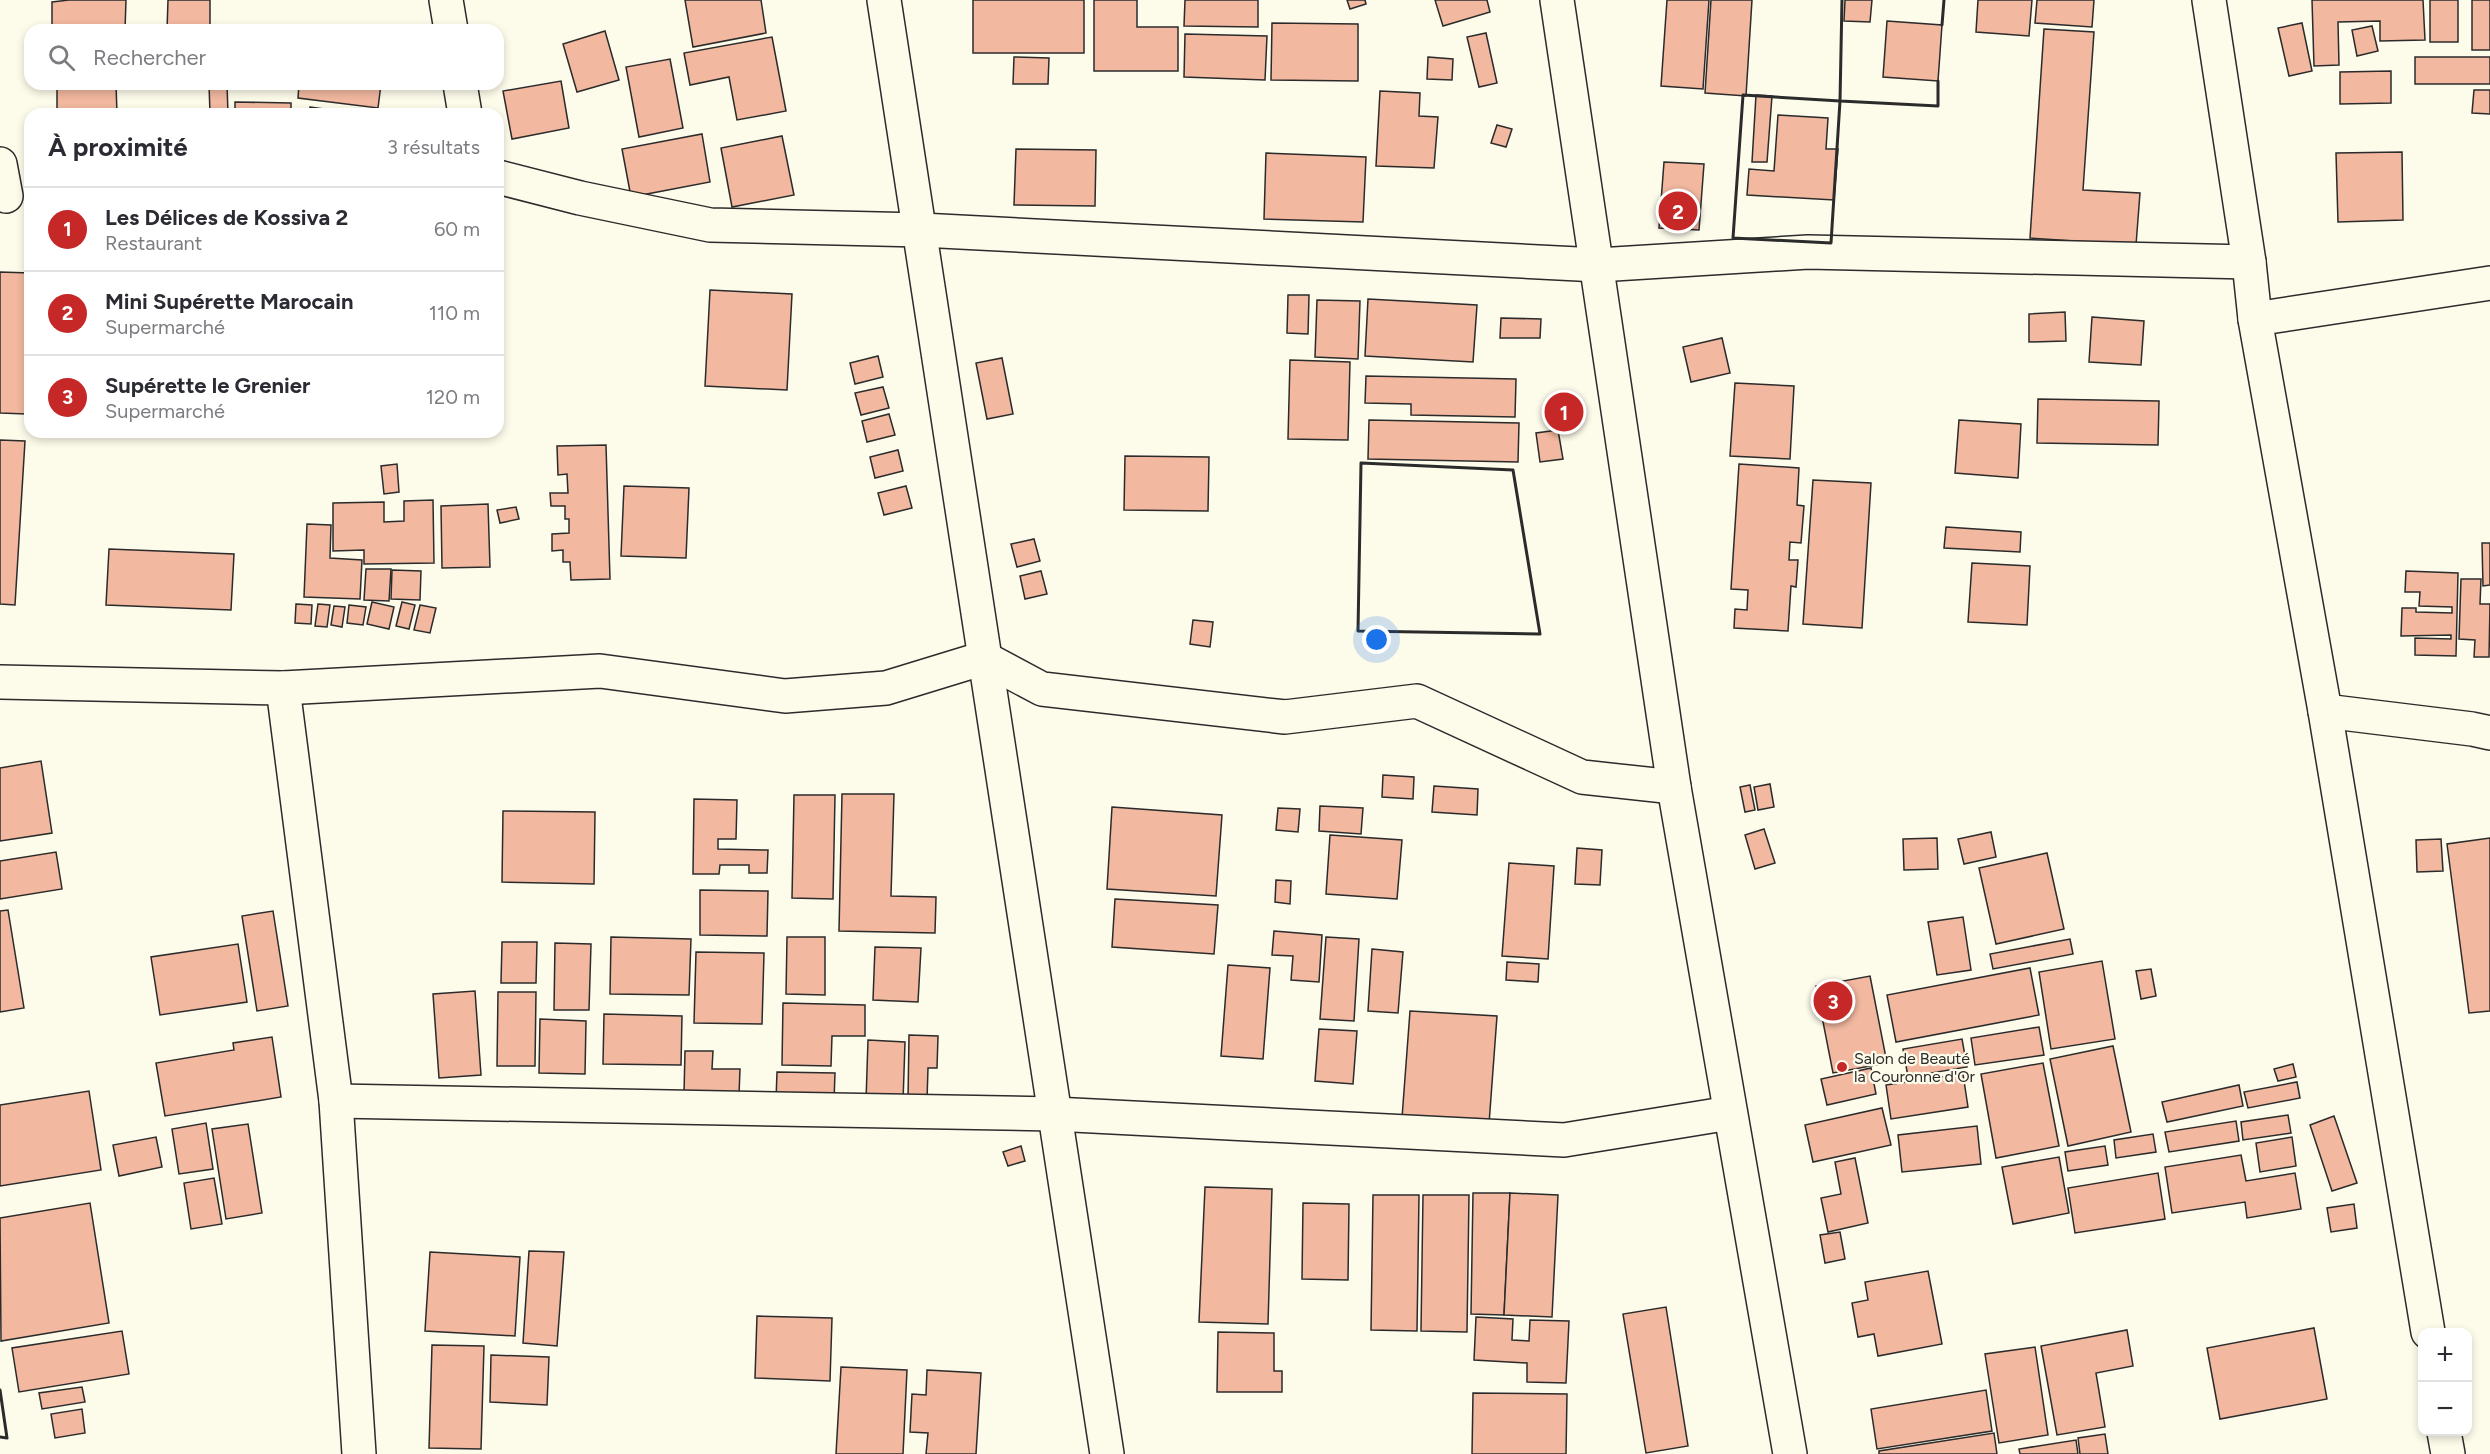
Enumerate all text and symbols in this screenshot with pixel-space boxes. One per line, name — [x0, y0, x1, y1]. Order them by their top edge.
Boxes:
search box — [24, 24, 504, 90]
icon: search — [45, 41, 78, 74]
text: Rechercher — [93, 44, 206, 71]
text: À proximité — [48, 131, 188, 163]
text: 3 résultats — [387, 135, 480, 159]
pin: 2 — [1658, 188, 1698, 234]
text: Les Délices de Kossiva 2 — [105, 204, 348, 231]
text: 1 — [63, 217, 72, 241]
text: 60 m — [434, 217, 480, 241]
text: Restaurant — [105, 231, 202, 255]
text: Mini Supérette Marocain — [105, 288, 354, 315]
text: 2 — [62, 301, 73, 325]
text: 110 m — [429, 301, 480, 325]
text: Supermarché — [105, 315, 225, 339]
text: Supérette le Grenier — [105, 372, 310, 399]
text: 3 — [62, 385, 73, 409]
text: 120 m — [426, 385, 480, 409]
pin: 1 — [1544, 390, 1584, 434]
text: Supermarché — [105, 399, 225, 423]
your location — [1362, 625, 1391, 654]
pin: 3 — [1814, 978, 1852, 1024]
place label: Salon de Beauté la Couronne d'Or — [1854, 1049, 1976, 1086]
marker: Salon de Beauté la Couronne d'Or — [1835, 1060, 1849, 1074]
map controls — [2418, 1328, 2472, 1436]
button: + — [2418, 1328, 2472, 1382]
button: − — [2418, 1382, 2472, 1436]

